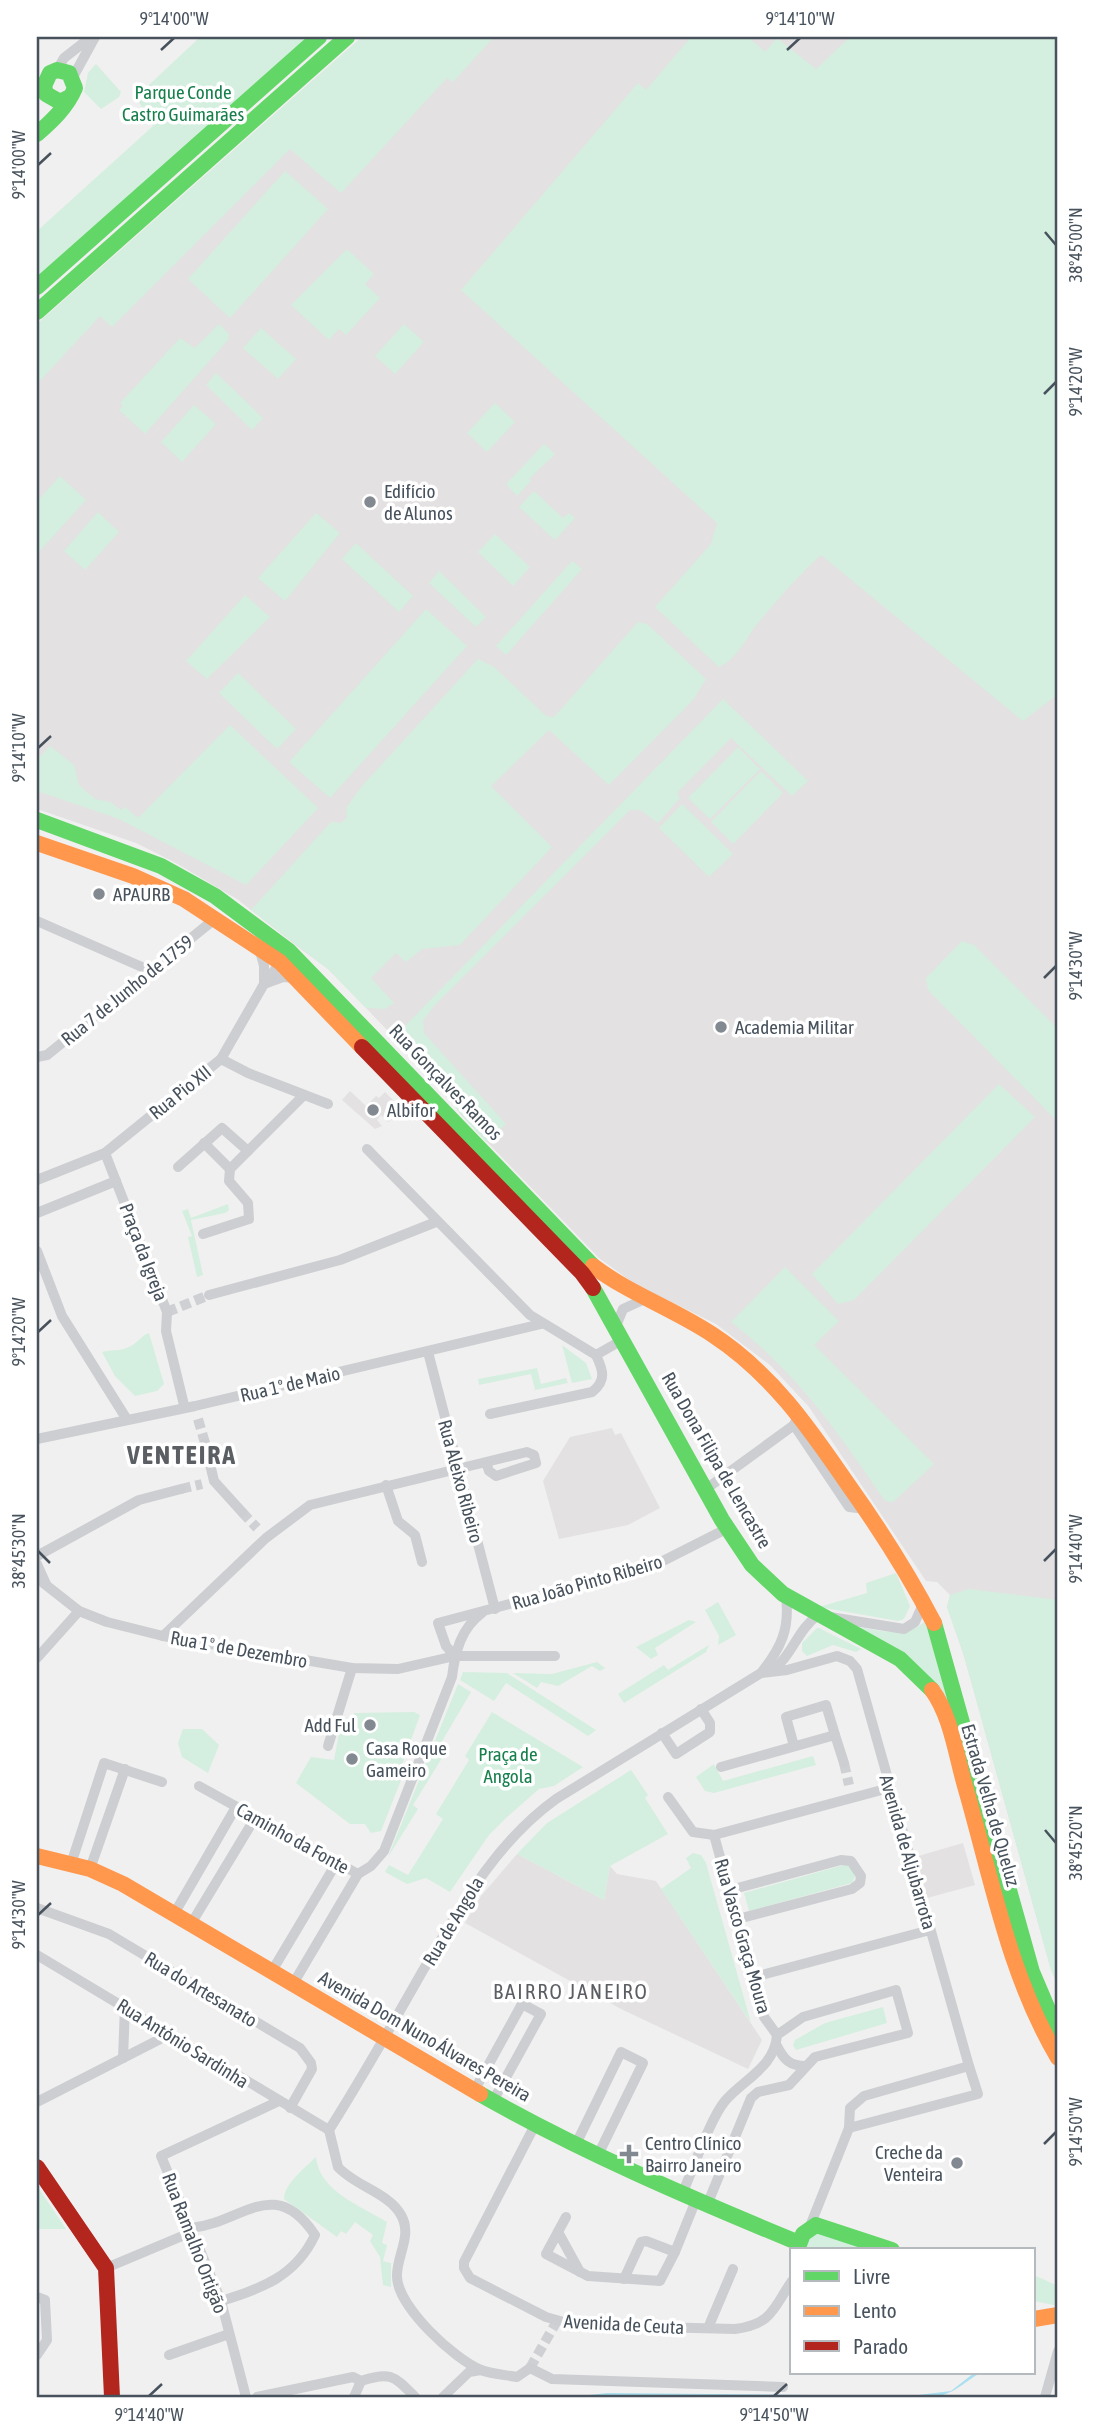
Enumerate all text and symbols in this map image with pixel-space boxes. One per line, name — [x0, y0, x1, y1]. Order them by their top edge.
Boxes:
text: 9°14'00"W — [139, 8, 209, 29]
text: 9°14'10"W — [765, 8, 835, 29]
park label: Parque Conde Castro Guimarães — [122, 81, 244, 125]
text: 9°14'00"W — [8, 130, 29, 200]
text: 38°45'00"N — [1065, 207, 1086, 283]
text: 9°14'20"W — [1065, 347, 1086, 417]
place label: Edifício de Alunos — [384, 480, 453, 524]
marker: Edifício de Alunos — [362, 494, 378, 510]
text: 9°14'10"W — [8, 713, 29, 783]
place label: APAURB — [113, 883, 170, 905]
marker: APAURB — [91, 886, 107, 902]
street label: Rua 7 de Junho de 1759 — [57, 930, 197, 1050]
text: 9°14'30"W — [1065, 931, 1086, 1001]
place label: Academia Militar — [735, 1016, 854, 1038]
marker: Academia Militar — [713, 1019, 729, 1035]
street label: Rua Gonçalves Ramos — [385, 1020, 507, 1145]
street label: Rua Pio XII — [145, 1060, 215, 1124]
place label: Albifor — [387, 1099, 435, 1121]
marker: Albifor — [365, 1102, 381, 1118]
street label: Praça da Igreja — [115, 1200, 173, 1304]
text: 9°14'20"W — [8, 1297, 29, 1367]
street label: Rua 1º de Maio — [238, 1362, 342, 1406]
street label: Rua Dona Filipa de Lencastre — [657, 1368, 777, 1552]
street label: Rua Aleixo Ribeiro — [434, 1417, 488, 1545]
district label: VENTEIRA — [126, 1440, 237, 1470]
text: 38°45'30"N — [8, 1513, 29, 1589]
text: 9°14'40"W — [1065, 1514, 1086, 1584]
street label: Rua João Pinto Ribeiro — [509, 1550, 665, 1614]
street label: Rua 1º de Dezembro — [169, 1626, 309, 1672]
place label: Add Ful — [304, 1714, 356, 1736]
marker: Add Ful — [362, 1717, 378, 1733]
street label: Estrada Velha de Queluz — [957, 1721, 1025, 1889]
place label: Casa Roque Gameiro — [366, 1737, 447, 1781]
park label: Praça de Angola — [478, 1743, 538, 1787]
marker: Casa Roque Gameiro — [344, 1751, 360, 1767]
street label: Avenida de Aljubarrota — [875, 1772, 941, 1932]
street label: Caminho da Fonte — [233, 1798, 353, 1878]
text: 38°45'20"N — [1065, 1805, 1086, 1881]
street label: Rua Vasco Graça Moura — [710, 1856, 776, 2016]
street label: Rua de Angola — [418, 1873, 488, 1969]
text: 9°14'30"W — [8, 1880, 29, 1950]
street label: Rua do Artesanato — [141, 1947, 261, 2031]
street label: Avenida Dom Nuno Álvares Pereira — [315, 1966, 535, 2106]
district label: BAIRRO JANEIRO — [493, 1979, 649, 2003]
street label: Rua António Sardinha — [113, 1994, 253, 2092]
text: 9°14'50"W — [1065, 2097, 1086, 2167]
place label: Centro Clínico Bairro Janeiro — [645, 2132, 742, 2176]
place label: Creche da Venteira — [875, 2141, 943, 2185]
marker: Centro Clínico Bairro Janeiro — [619, 2144, 639, 2164]
marker: Creche da Venteira — [949, 2155, 965, 2171]
street label: Rua Ramalho Ortigão — [158, 2170, 232, 2316]
legend — [790, 2248, 1036, 2374]
text: Livre — [853, 2264, 890, 2288]
text: Lento — [853, 2298, 897, 2322]
street label: Avenida de Ceuta — [563, 2310, 685, 2338]
text: Parado — [853, 2334, 908, 2358]
text: 9°14'40"W — [114, 2404, 184, 2425]
text: 9°14'50"W — [739, 2404, 809, 2425]

